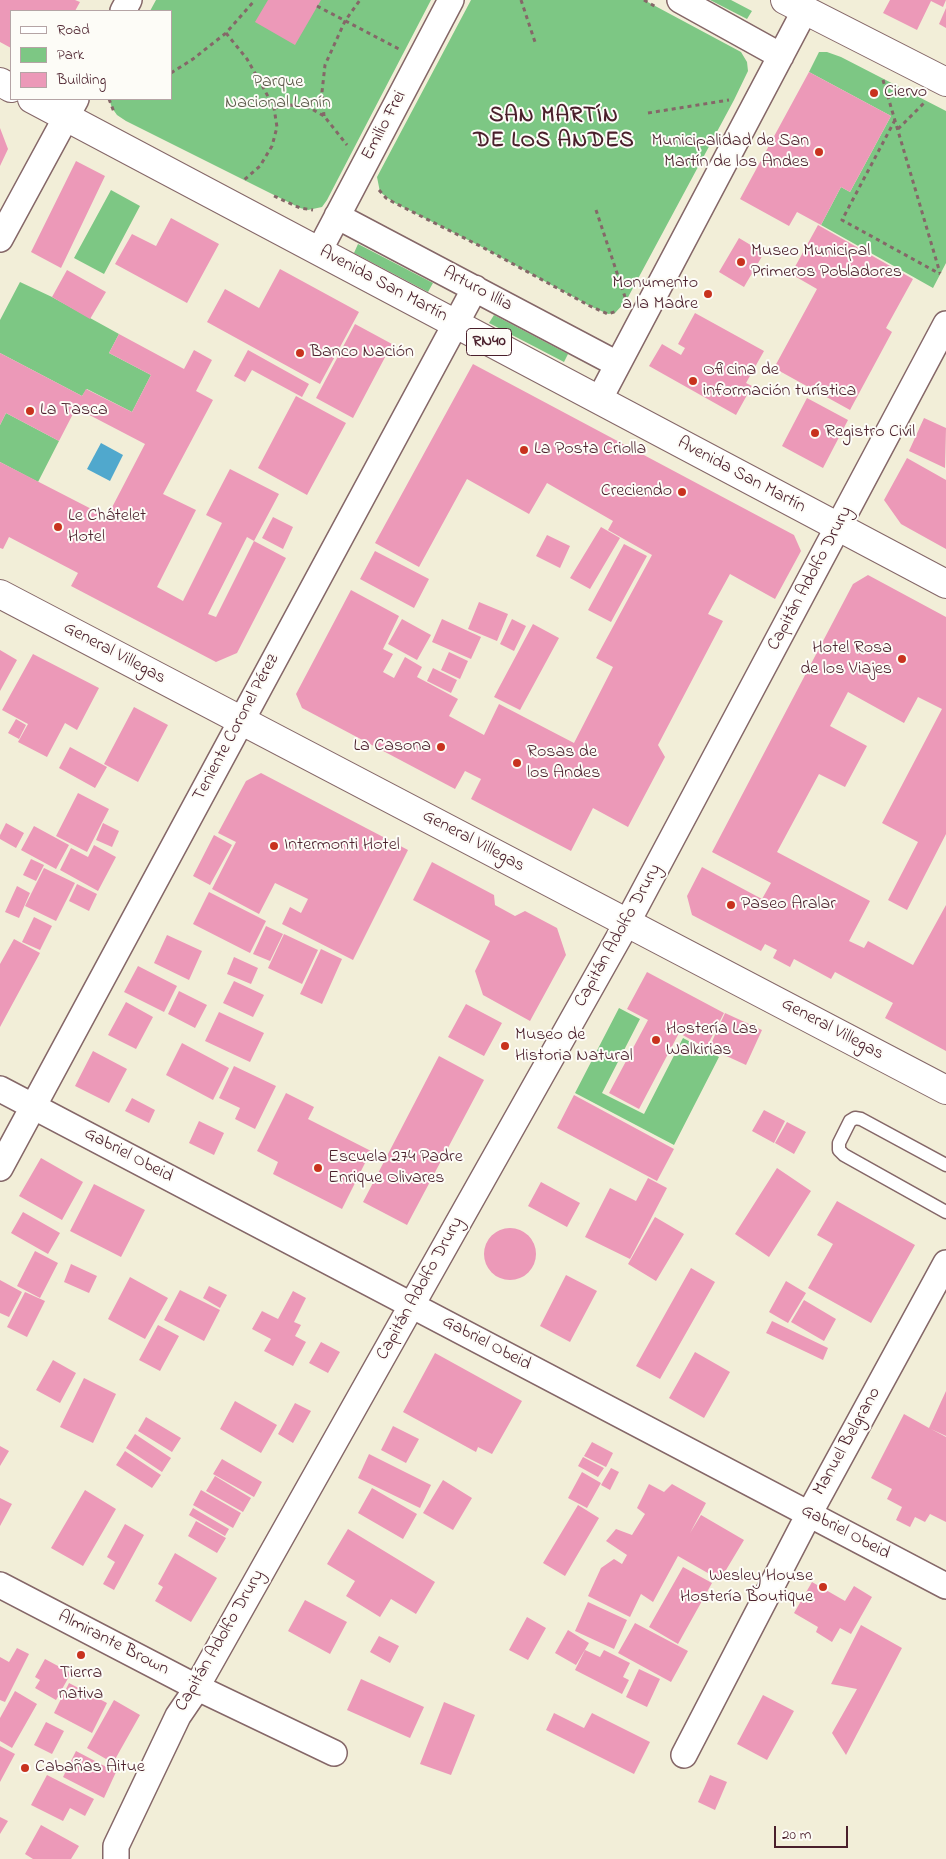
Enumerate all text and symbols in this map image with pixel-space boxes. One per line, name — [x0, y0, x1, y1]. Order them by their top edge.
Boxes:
legend — [10, 10, 172, 100]
text: Road — [57, 19, 90, 41]
text: Park — [57, 44, 84, 66]
text: Building — [57, 69, 106, 91]
park label: Parque Nacional Lanín — [225, 72, 331, 115]
place label: Ciervo — [884, 82, 927, 104]
marker: Ciervo — [868, 87, 880, 99]
street label: Emilio Frei — [358, 88, 412, 164]
district label: SAN MARTÍN DE LOS ANDES — [472, 104, 636, 156]
place label: Municipalidad de San Martín de los Andes — [651, 131, 809, 173]
marker: Municipalidad de San Martín de los Andes — [813, 146, 825, 158]
place label: Museo Municipal Primeros Pobladores — [751, 241, 902, 284]
street label: Avenida San Martín — [315, 242, 451, 328]
marker: Museo Municipal Primeros Pobladores — [735, 256, 747, 268]
street label: Arturo Illia — [439, 263, 515, 317]
place label: Monumento a la Madre — [612, 273, 698, 316]
marker: Monumento a la Madre — [702, 288, 714, 300]
road number: RN40 — [466, 328, 512, 356]
place label: Banco Nación — [310, 342, 414, 364]
marker: Banco Nación — [294, 347, 306, 359]
place label: Oficina de información turística — [703, 360, 856, 402]
marker: Oficina de información turística — [687, 375, 699, 387]
place label: La Tasca — [40, 400, 108, 422]
marker: La Tasca — [24, 405, 36, 417]
place label: Registro Civil — [825, 422, 915, 444]
marker: Registro Civil — [809, 427, 821, 439]
street label: Avenida San Martín — [673, 433, 809, 519]
place label: La Posta Criolla — [534, 439, 646, 461]
marker: La Posta Criolla — [518, 444, 530, 456]
place label: Creciendo — [601, 481, 672, 503]
marker: Creciendo — [676, 486, 688, 498]
street label: Capitán Adolfo Drury — [764, 503, 858, 655]
place label: Le Chátelet Hotel — [68, 506, 146, 548]
marker: Le Chátelet Hotel — [52, 521, 64, 533]
street label: General Villegas — [59, 618, 169, 690]
place label: Hotel Rosa de los Viajes — [800, 638, 892, 681]
street label: Teniente Coronel Pérez — [189, 651, 285, 805]
marker: Hotel Rosa de los Viajes — [896, 653, 908, 665]
place label: La Casona — [353, 736, 431, 758]
marker: La Casona — [435, 741, 447, 753]
place label: Rosas de los Andes — [527, 742, 600, 784]
marker: Rosas de los Andes — [511, 757, 523, 769]
street label: General Villegas — [418, 806, 528, 878]
place label: Intermonti Hotel — [284, 835, 400, 857]
marker: Intermonti Hotel — [268, 840, 280, 852]
street label: Capitán Adolfo Drury — [571, 861, 667, 1011]
place label: Paseo Aralar — [741, 894, 836, 916]
marker: Paseo Aralar — [725, 899, 737, 911]
street label: General Villegas — [777, 994, 887, 1066]
place label: Hostería Las Walkirias — [666, 1019, 758, 1062]
place label: Museo de Historia Natural — [515, 1025, 633, 1068]
marker: Hostería Las Walkirias — [650, 1034, 662, 1046]
marker: Museo de Historia Natural — [499, 1040, 511, 1052]
street label: Gabriel Obeid — [80, 1124, 176, 1188]
place label: Escuela 274 Padre Enrique Olivares — [328, 1147, 463, 1190]
marker: Escuela 274 Padre Enrique Olivares — [312, 1162, 324, 1174]
street label: Capitán Adolfo Drury — [373, 1214, 469, 1364]
street label: Gabriel Obeid — [438, 1312, 534, 1376]
street label: Manuel Belgrano — [809, 1384, 887, 1500]
street label: Gabriel Obeid — [797, 1501, 893, 1565]
street label: Capitán Adolfo Drury — [172, 1566, 270, 1716]
place label: Wesley House Hostería Boutique — [680, 1566, 813, 1608]
marker: Wesley House Hostería Boutique — [817, 1581, 829, 1593]
street label: Almirante Brown — [54, 1607, 172, 1681]
marker: Tierra nativa — [75, 1649, 87, 1661]
place label: Tierra nativa — [59, 1663, 103, 1706]
place label: Cabañas Aitue — [35, 1757, 145, 1779]
marker: Cabañas Aitue — [19, 1762, 31, 1774]
scale bar — [776, 1816, 850, 1848]
text: 20 m — [782, 1824, 811, 1846]

